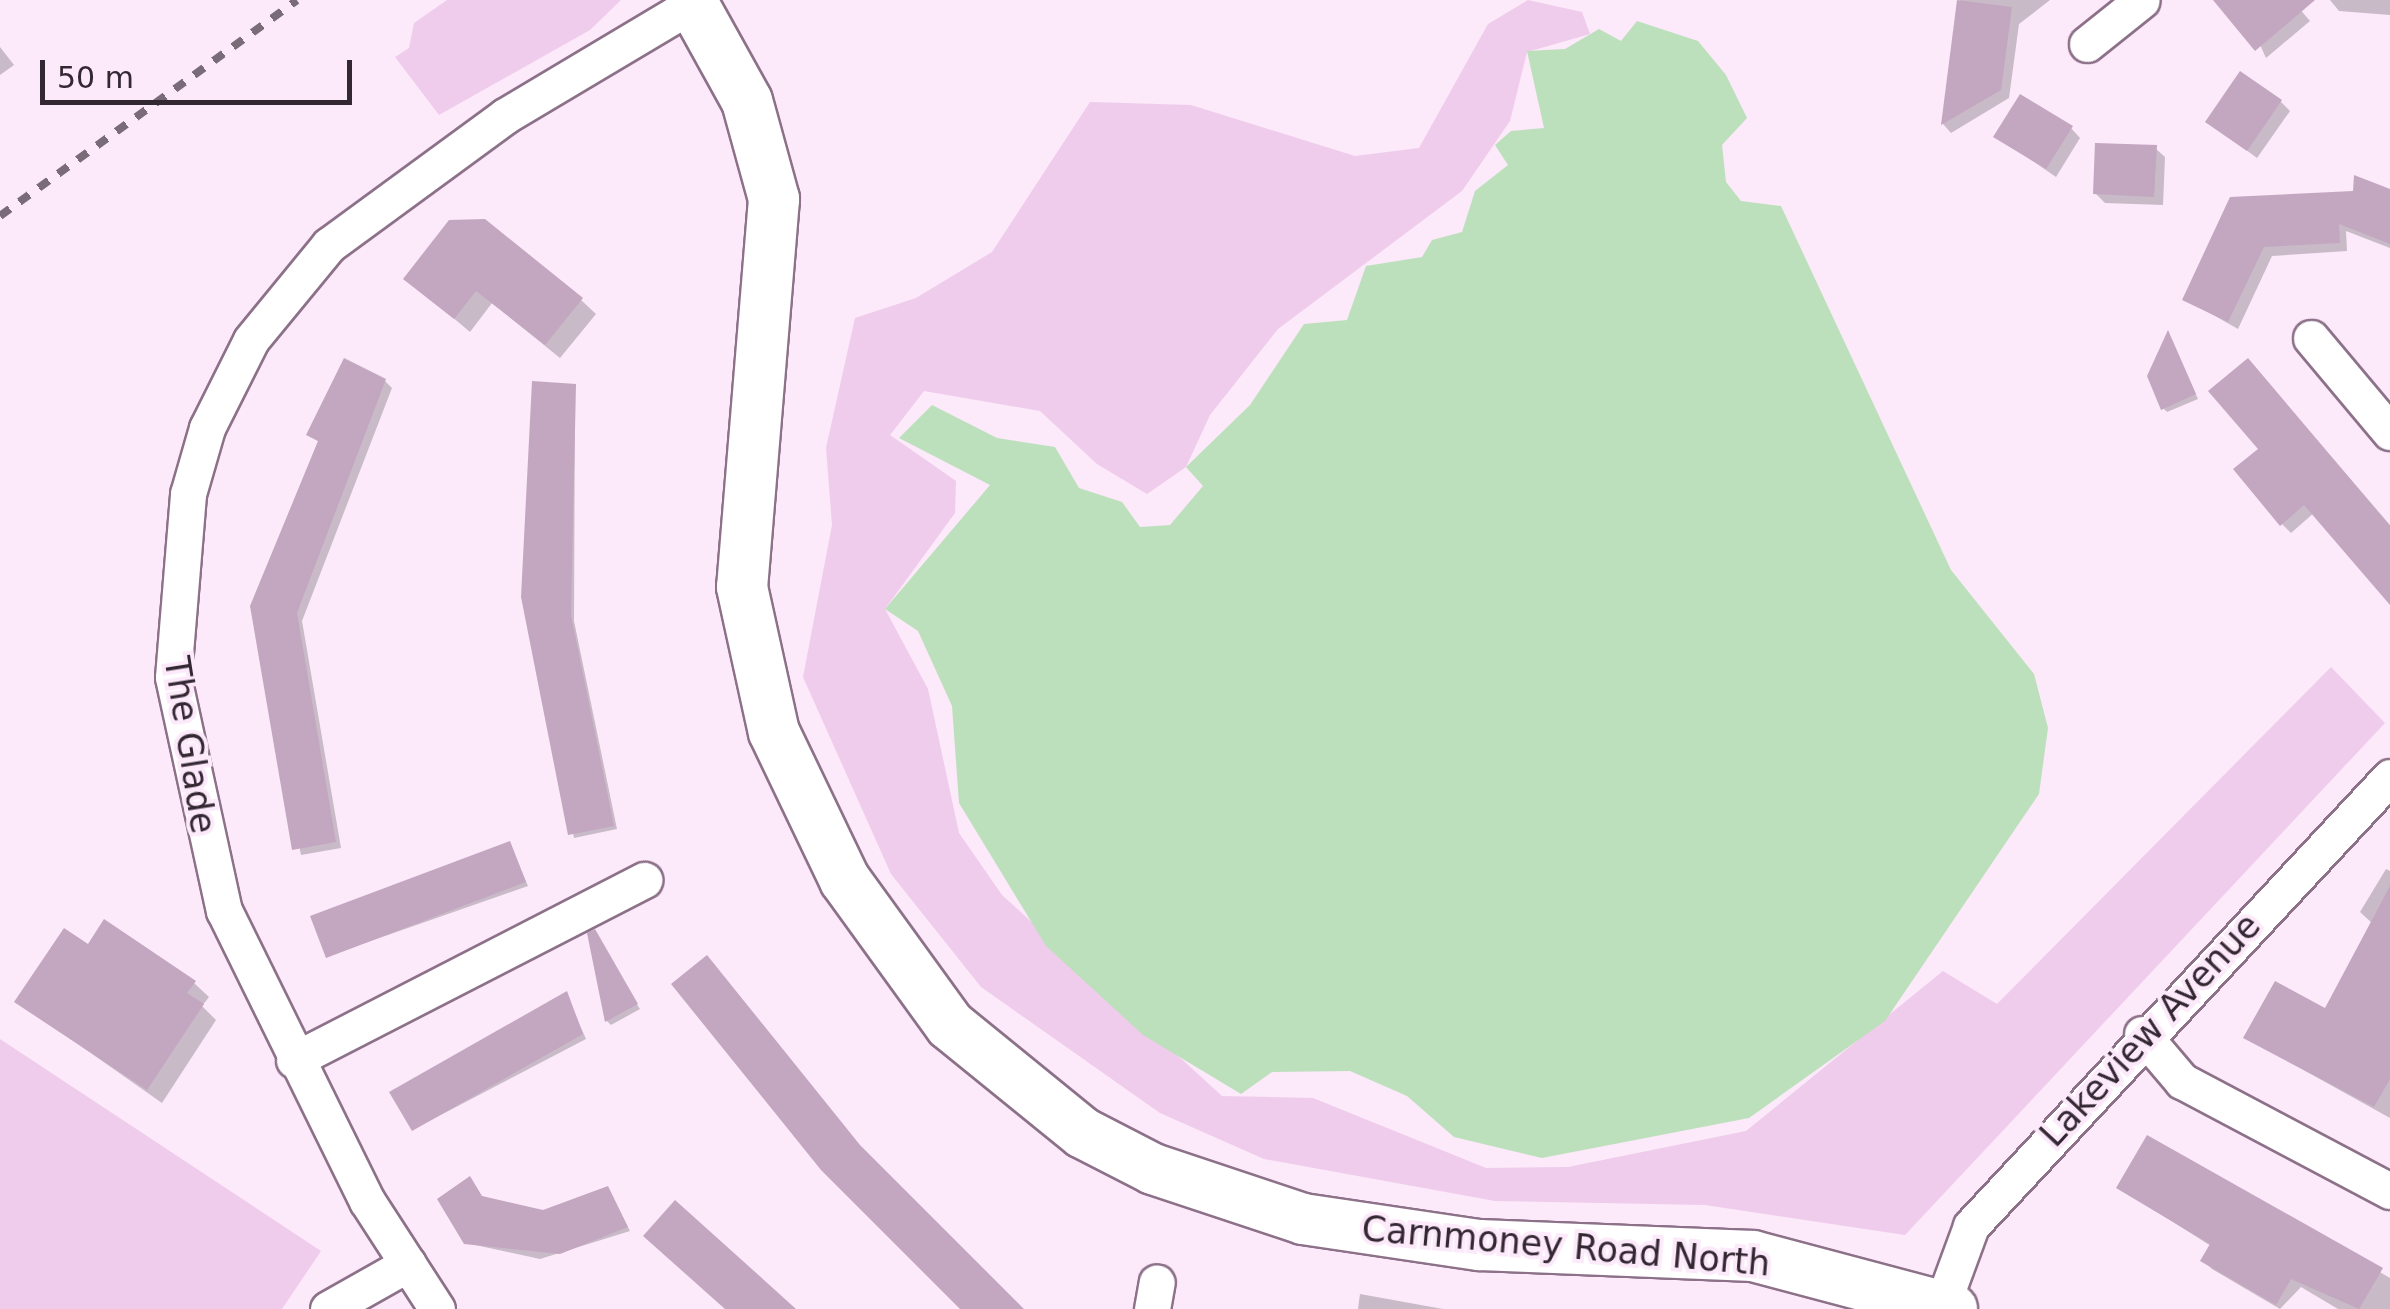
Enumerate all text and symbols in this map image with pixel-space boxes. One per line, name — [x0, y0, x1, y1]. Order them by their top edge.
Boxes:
scale bar — [45, 40, 358, 102]
text: 50 m — [57, 60, 134, 95]
street label: The Glade — [155, 654, 225, 836]
street label: Lakeview Avenue — [2031, 905, 2269, 1155]
street label: Carnmoney Road North — [1360, 1207, 1772, 1285]

